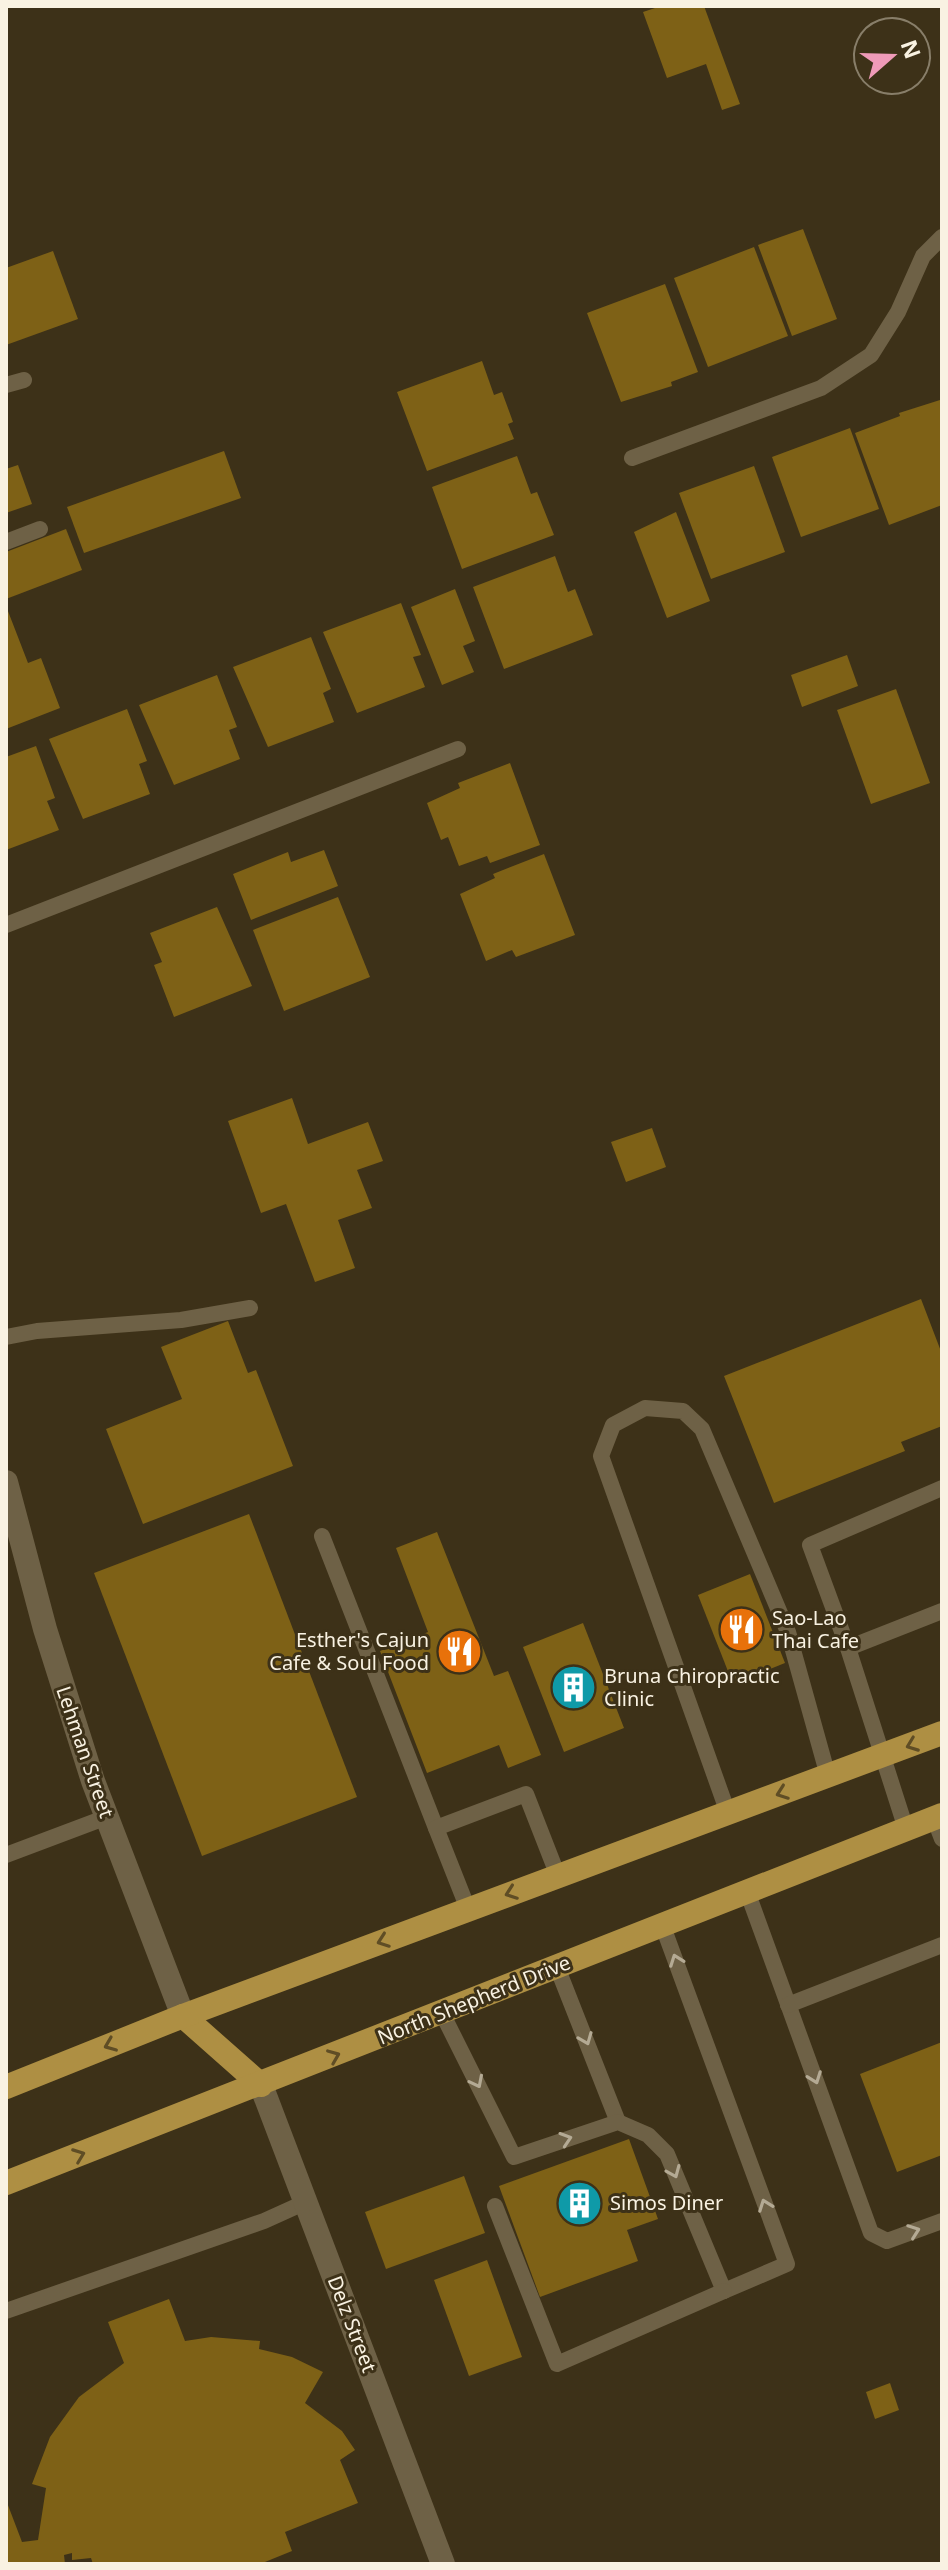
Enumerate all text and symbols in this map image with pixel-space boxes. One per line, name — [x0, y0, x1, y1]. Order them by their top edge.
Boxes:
north arrow — [852, 16, 932, 96]
text: N — [895, 35, 929, 62]
place label: Sao-Lao Thai Cafe — [772, 1604, 859, 1654]
restaurant icon: Sao-Lao Thai Cafe — [717, 1605, 765, 1653]
place label: Esther's Cajun Cafe & Soul Food — [269, 1626, 429, 1676]
restaurant icon: Esther's Cajun Cafe & Soul Food — [436, 1627, 484, 1675]
place label: Bruna Chiropractic Clinic — [604, 1662, 779, 1712]
building icon: Bruna Chiropractic Clinic — [549, 1664, 597, 1712]
street label: Lehman Street — [50, 1682, 121, 1821]
one-way arrow — [906, 1735, 920, 1752]
one-way arrow — [775, 1783, 789, 1800]
one-way arrow — [505, 1883, 519, 1900]
one-way arrow — [377, 1931, 391, 1948]
street label: North Shepherd Drive — [373, 1948, 574, 2051]
one-way arrow — [669, 1954, 685, 1968]
one-way arrow — [576, 2031, 593, 2045]
one-way arrow — [104, 2035, 118, 2052]
one-way arrow — [326, 2049, 340, 2066]
one-way arrow — [805, 2071, 821, 2085]
one-way arrow — [468, 2074, 483, 2089]
one-way arrow — [559, 2133, 573, 2149]
one-way arrow — [71, 2148, 85, 2165]
one-way arrow — [665, 2164, 681, 2178]
building icon: Simos Diner — [555, 2179, 603, 2227]
place label: Simos Diner — [610, 2189, 723, 2216]
one-way arrow — [758, 2198, 775, 2212]
one-way arrow — [906, 2224, 920, 2241]
street label: Delz Street — [322, 2272, 383, 2376]

